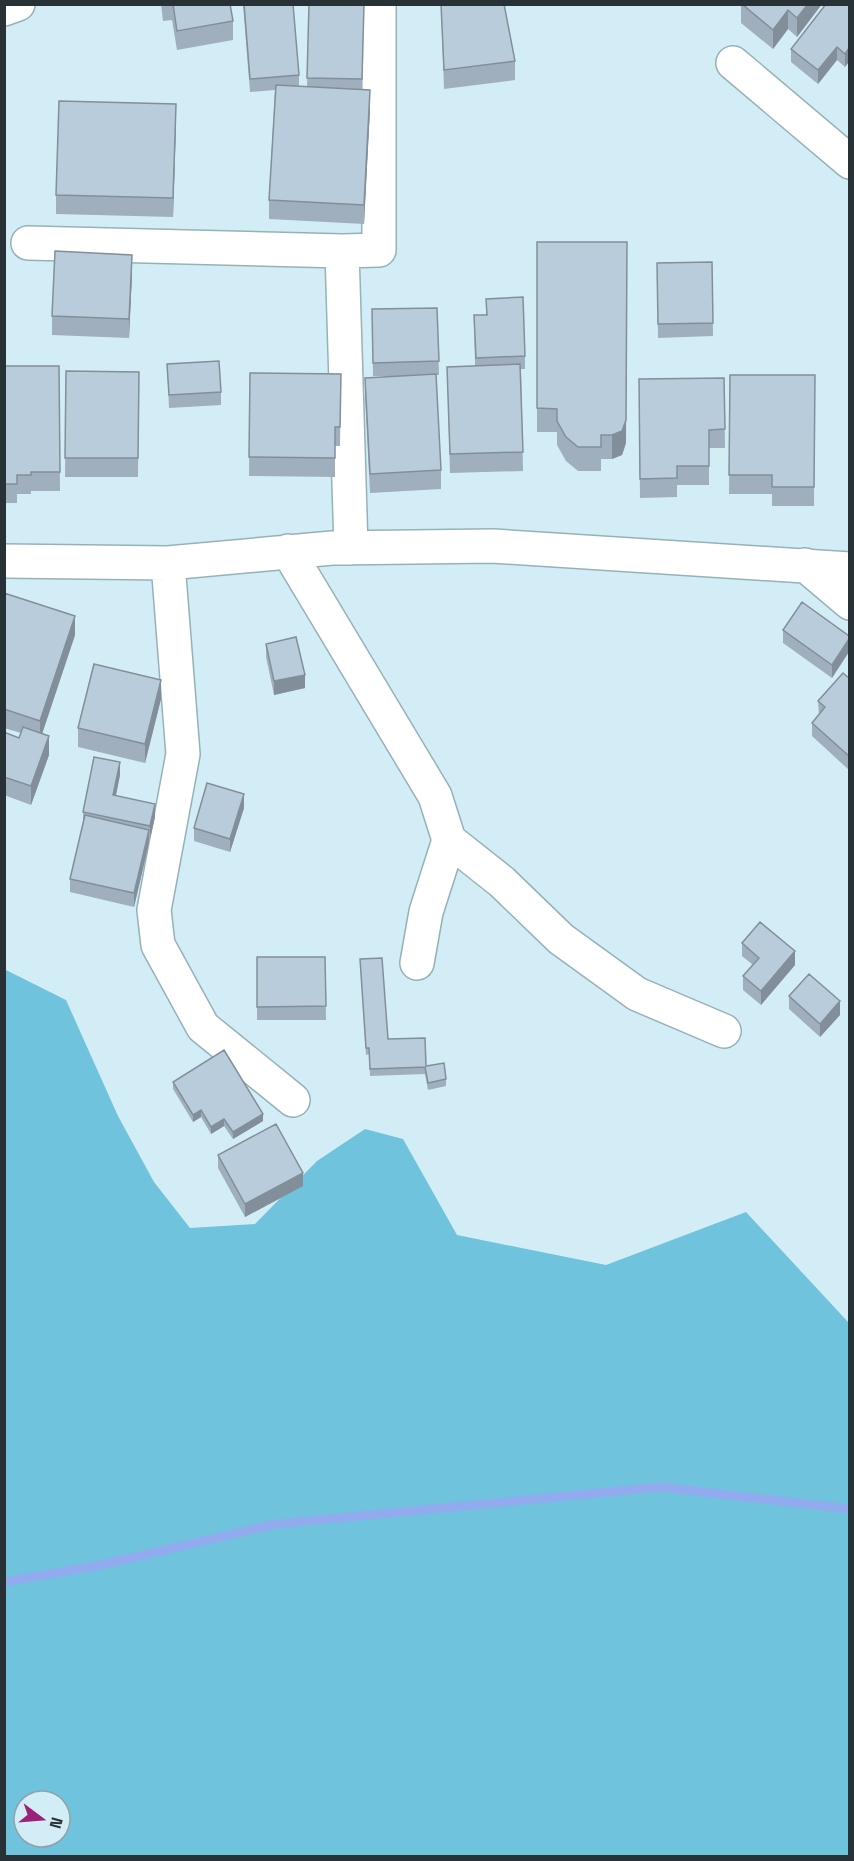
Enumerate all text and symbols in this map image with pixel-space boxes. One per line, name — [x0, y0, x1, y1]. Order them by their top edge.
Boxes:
north arrow — [12, 1789, 72, 1849]
text: N — [44, 1815, 68, 1831]

